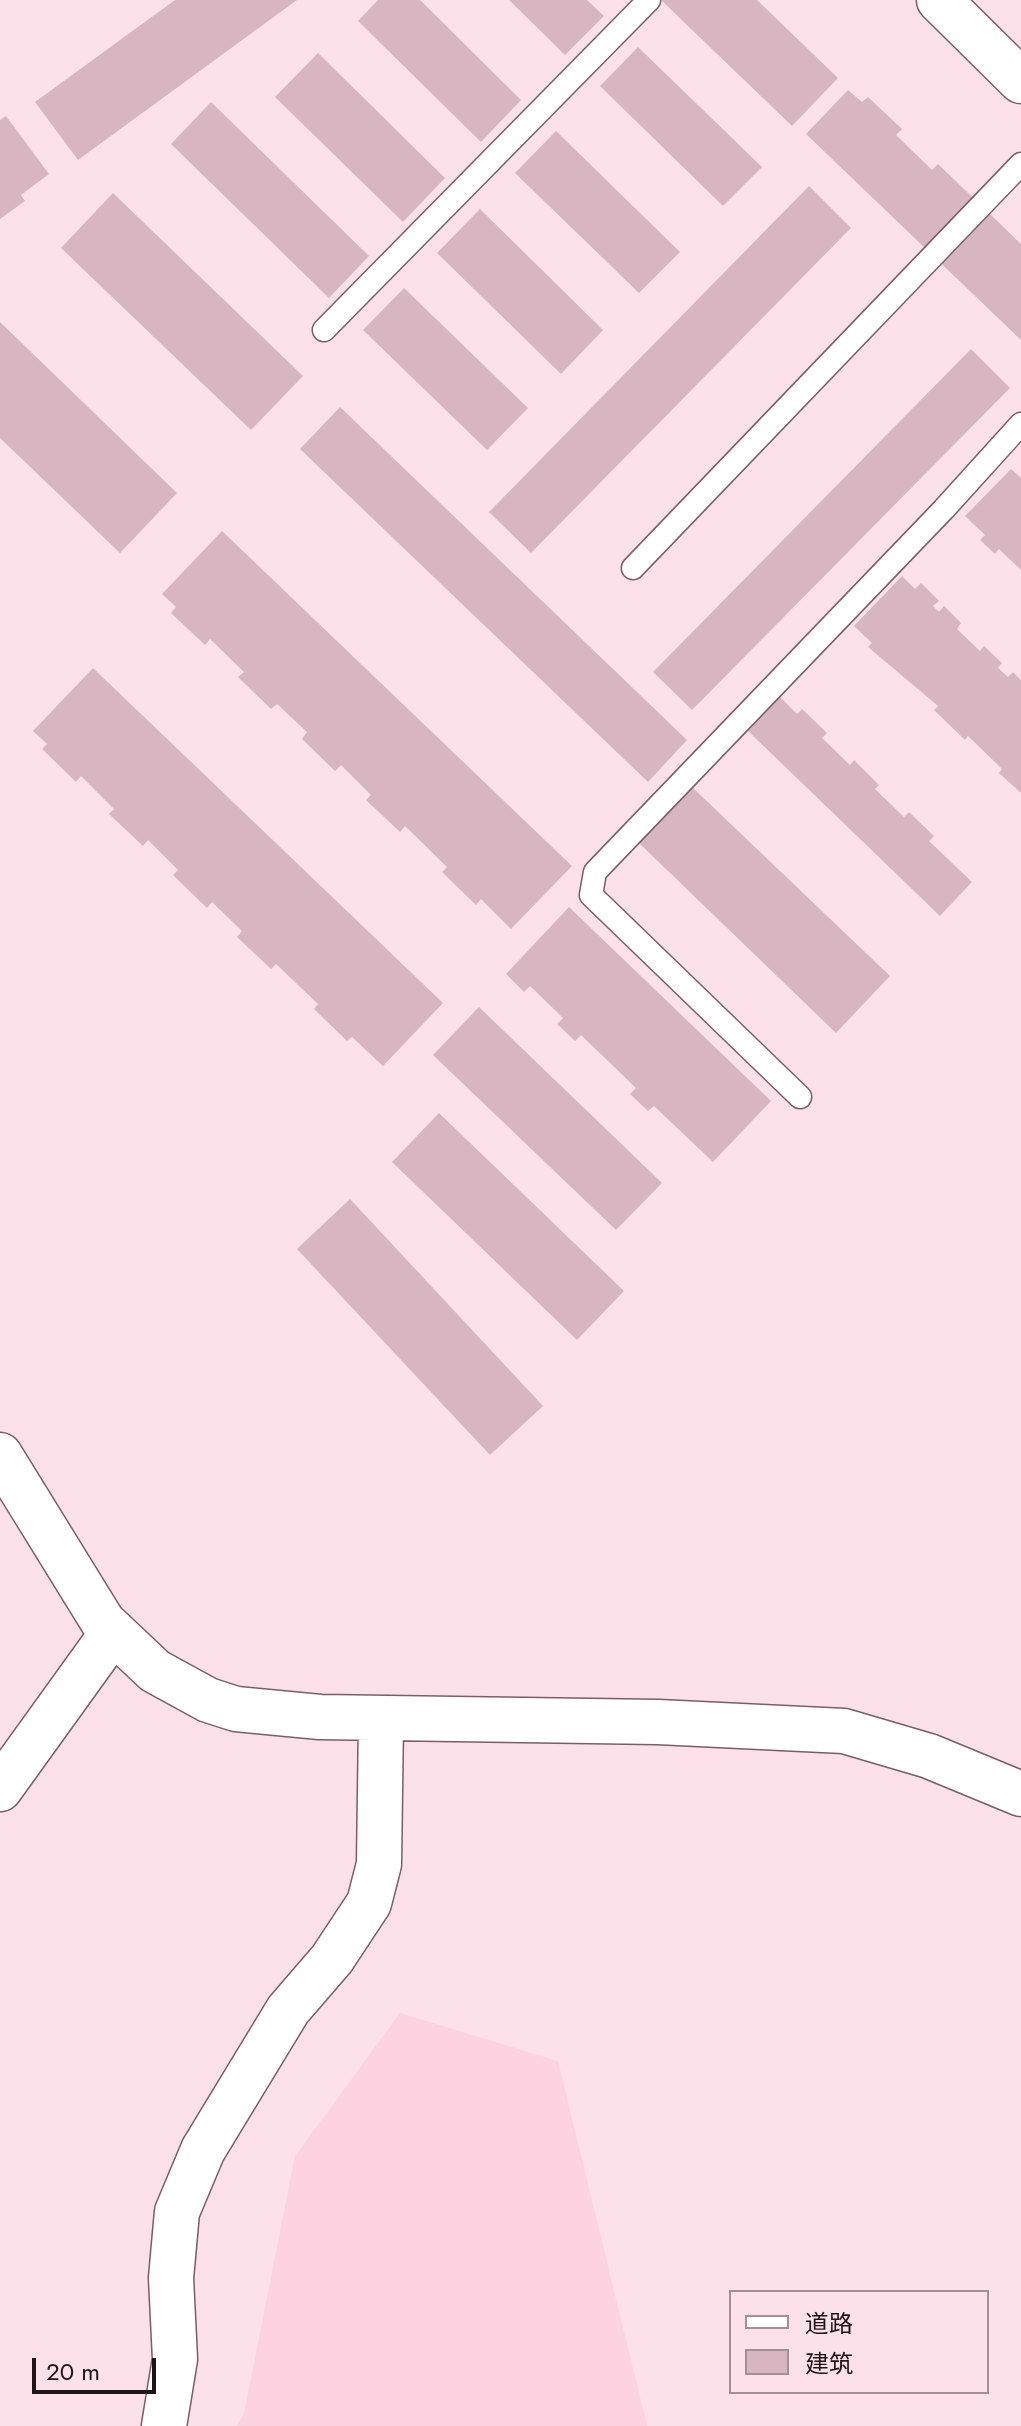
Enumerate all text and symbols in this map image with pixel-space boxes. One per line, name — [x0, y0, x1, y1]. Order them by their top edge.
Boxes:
legend — [729, 2290, 989, 2394]
text: 道路 — [805, 2306, 853, 2341]
scale bar — [36, 2342, 160, 2392]
text: 建筑 — [805, 2346, 853, 2381]
text: 20 m — [46, 2354, 100, 2389]

